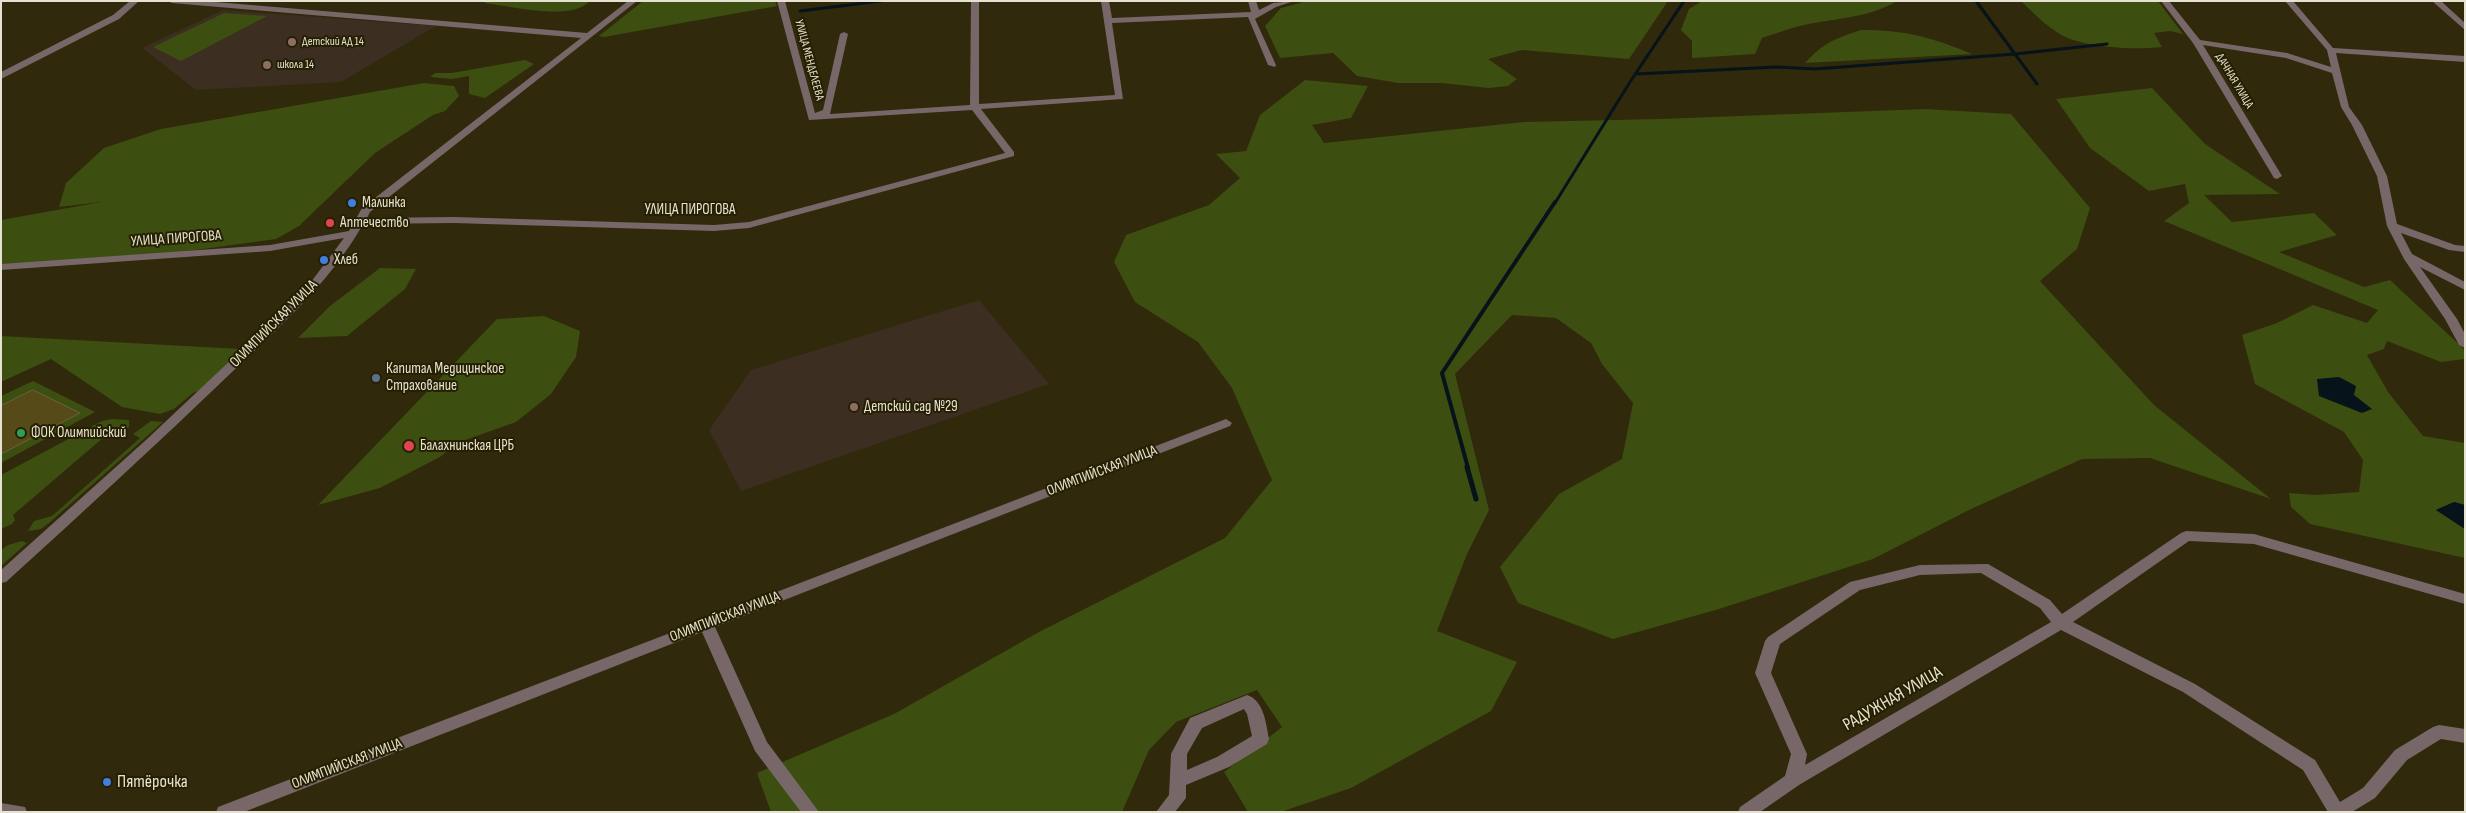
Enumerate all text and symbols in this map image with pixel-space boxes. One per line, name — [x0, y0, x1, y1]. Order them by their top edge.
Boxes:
street label: УЛИЦА МЕНДЕЛЕЕВА — [791, 18, 827, 102]
place label: Детский АД 14 — [302, 35, 364, 49]
marker: Детский АД 14 — [286, 36, 298, 48]
street label: ДАЧНАЯ УЛИЦА — [2212, 51, 2256, 111]
place label: школа 14 — [277, 58, 314, 72]
marker: школа 14 — [261, 59, 273, 71]
place label: Малинка — [362, 194, 406, 212]
marker: Малинка — [346, 197, 358, 209]
street label: УЛИЦА ПИРОГОВА — [645, 201, 735, 219]
place label: Аптечество — [340, 214, 409, 232]
marker: Аптечество — [324, 217, 336, 229]
street label: УЛИЦА ПИРОГОВА — [130, 227, 222, 251]
place label: Хлеб — [334, 251, 358, 269]
marker: Хлеб — [318, 254, 330, 266]
street label: ОЛИМПИЙСКАЯ УЛИЦА — [226, 276, 322, 372]
place label: Капитал Медицинское Страхование — [386, 360, 504, 395]
marker: Капитал Медицинское Страхование — [370, 372, 382, 384]
place label: Детский сад №29 — [864, 398, 958, 416]
marker: Детский сад №29 — [848, 401, 860, 413]
place label: ФОК Олимпийский — [31, 424, 126, 442]
marker: ФОК Олимпийский — [15, 427, 27, 439]
place label: Балахнинская ЦРБ — [420, 437, 514, 455]
marker: Балахнинская ЦРБ — [402, 439, 416, 453]
street label: ОЛИМПИЙСКАЯ УЛИЦА — [1044, 442, 1160, 500]
street label: ОЛИМПИЙСКАЯ УЛИЦА — [667, 588, 783, 646]
street label: РАДУЖНАЯ УЛИЦА — [1839, 662, 1947, 736]
street label: ОЛИМПИЙСКАЯ УЛИЦА — [289, 735, 405, 793]
place label: Пятёрочка — [117, 771, 188, 793]
marker: Пятёрочка — [101, 776, 113, 788]

